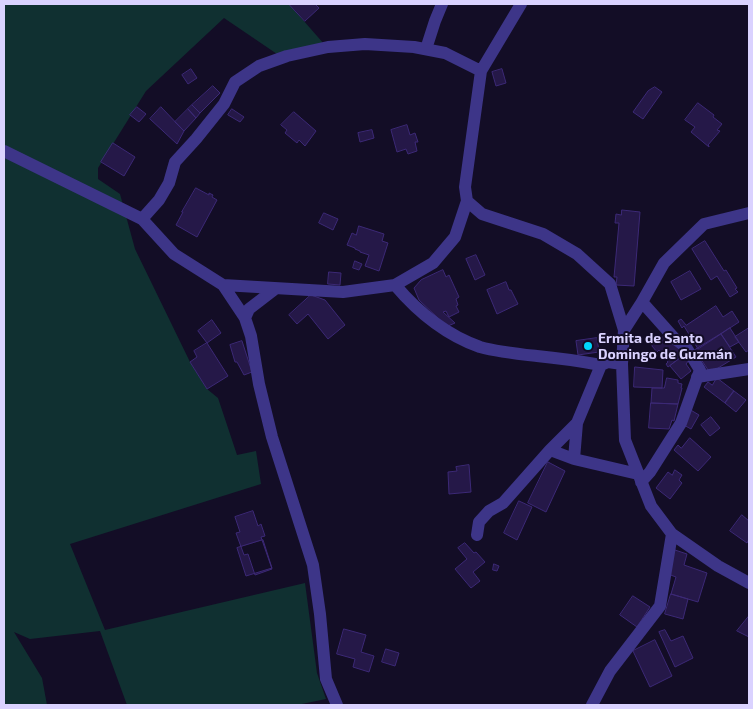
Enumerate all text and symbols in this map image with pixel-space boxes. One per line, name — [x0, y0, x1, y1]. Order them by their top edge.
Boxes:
place label: Ermita de Santo Domingo de Guzmán — [598, 330, 733, 362]
marker: Ermita de Santo Domingo de Guzmán — [582, 340, 594, 352]

